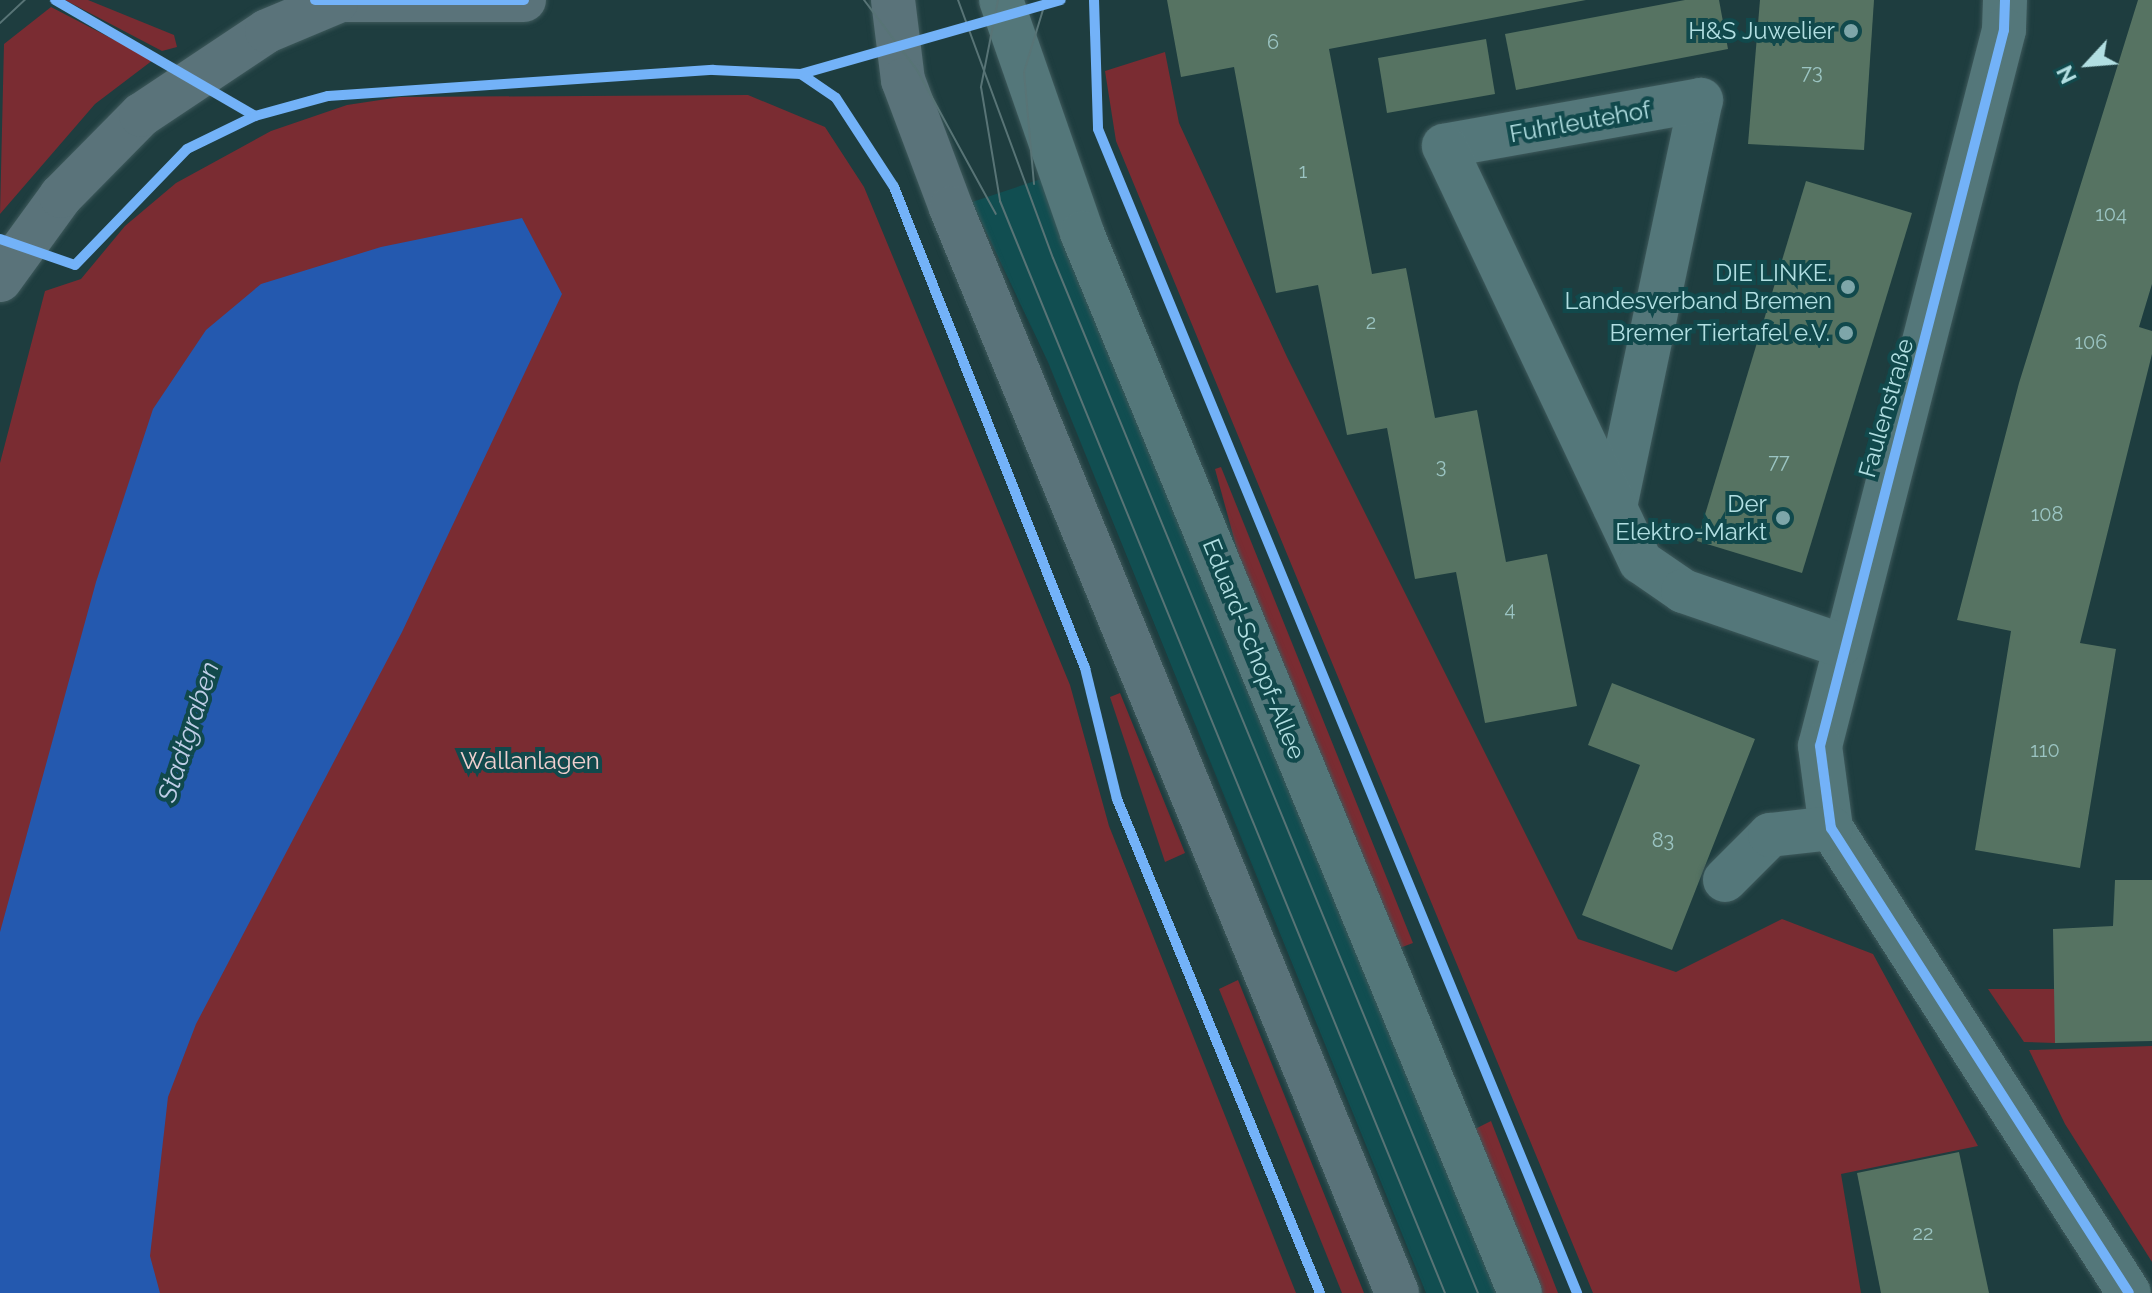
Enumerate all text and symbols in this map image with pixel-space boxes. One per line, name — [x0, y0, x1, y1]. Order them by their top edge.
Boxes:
place label: H&S Juwelier — [1687, 17, 1835, 45]
marker: H&S Juwelier — [1842, 22, 1860, 40]
north arrow — [2048, 24, 2128, 104]
house number: 6 — [1267, 30, 1279, 54]
house number: 73 — [1801, 60, 1823, 84]
text: N — [2051, 61, 2082, 88]
street label: Fuhrleutehof — [1507, 95, 1653, 149]
house number: 1 — [1299, 159, 1307, 183]
house number: 104 — [2095, 202, 2127, 226]
place label: DIE LINKE. Landesverband Bremen — [1565, 259, 1832, 315]
marker: DIE LINKE. Landesverband Bremen — [1839, 278, 1857, 296]
house number: 2 — [1366, 310, 1376, 334]
place label: Bremer Tiertafel e.V. — [1608, 319, 1830, 347]
marker: Bremer Tiertafel e.V. — [1837, 324, 1855, 342]
house number: 106 — [2075, 330, 2107, 354]
street label: Faulenstraße — [1852, 335, 1920, 481]
house number: 77 — [1768, 449, 1790, 473]
house number: 3 — [1436, 454, 1446, 478]
place label: Der Elektro-Markt — [1615, 490, 1767, 546]
house number: 108 — [2031, 502, 2063, 526]
marker: Der Elektro-Markt — [1774, 509, 1792, 527]
street label: Eduard-Schopf-Allee — [1197, 535, 1311, 763]
house number: 4 — [1505, 597, 1515, 621]
water label: Stadtgraben — [152, 658, 226, 806]
house number: 110 — [2030, 738, 2060, 762]
park label: Wallanlagen — [460, 747, 600, 775]
house number: 83 — [1652, 828, 1674, 852]
house number: 22 — [1913, 1221, 1933, 1245]

